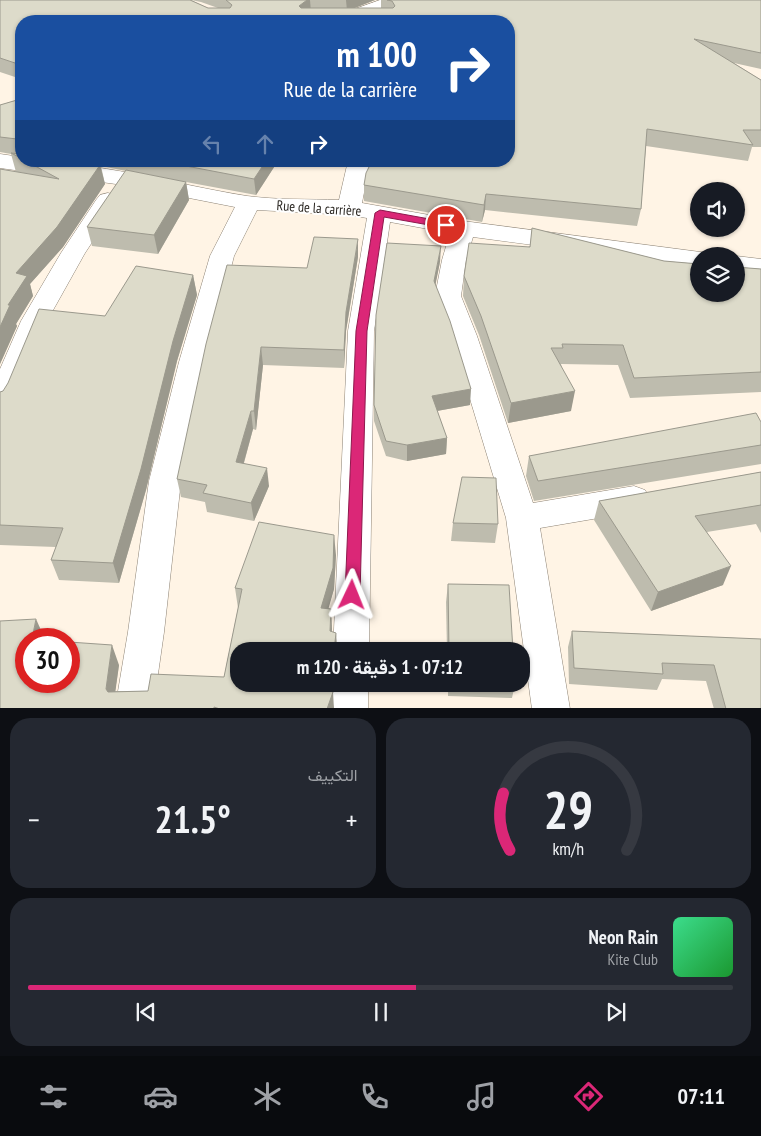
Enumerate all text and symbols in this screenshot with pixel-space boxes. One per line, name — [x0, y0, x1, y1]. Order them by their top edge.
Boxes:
text: 100 m — [336, 31, 417, 77]
icon: right — [435, 35, 500, 100]
text: Rue de la carrière — [284, 75, 417, 103]
icon: left — [198, 130, 226, 158]
icon: ahead — [251, 130, 279, 158]
icon: right — [304, 130, 332, 158]
map controls — [690, 182, 745, 302]
button: sound — [690, 182, 745, 237]
street label: Rue de la carrière — [276, 196, 362, 220]
pin — [425, 204, 467, 246]
icon: arrive — [432, 211, 460, 239]
button: layers — [690, 247, 745, 302]
position arrow — [325, 568, 377, 620]
speed limit sign: 30 — [15, 628, 80, 693]
text: 07:12 · 1 دقيقة · 120 m — [297, 655, 463, 679]
text: التكييف — [308, 765, 358, 785]
text: 29 — [543, 776, 593, 843]
text: 21.5° — [155, 794, 231, 843]
text: − — [28, 801, 40, 838]
text: + — [346, 801, 357, 838]
text: km/h — [552, 837, 584, 860]
text: Neon Rain — [589, 925, 658, 949]
text: Kite Club — [607, 949, 658, 969]
icon: previous — [132, 998, 160, 1026]
icon: pause — [367, 998, 395, 1026]
icon: next — [602, 998, 630, 1026]
icon: filters — [36, 1079, 71, 1114]
icon: car — [143, 1079, 178, 1114]
icon: climate — [250, 1079, 285, 1114]
icon: phone — [357, 1079, 392, 1114]
icon: music — [464, 1079, 499, 1114]
icon: directions — [571, 1079, 606, 1114]
text: 07:11 — [677, 1082, 725, 1110]

